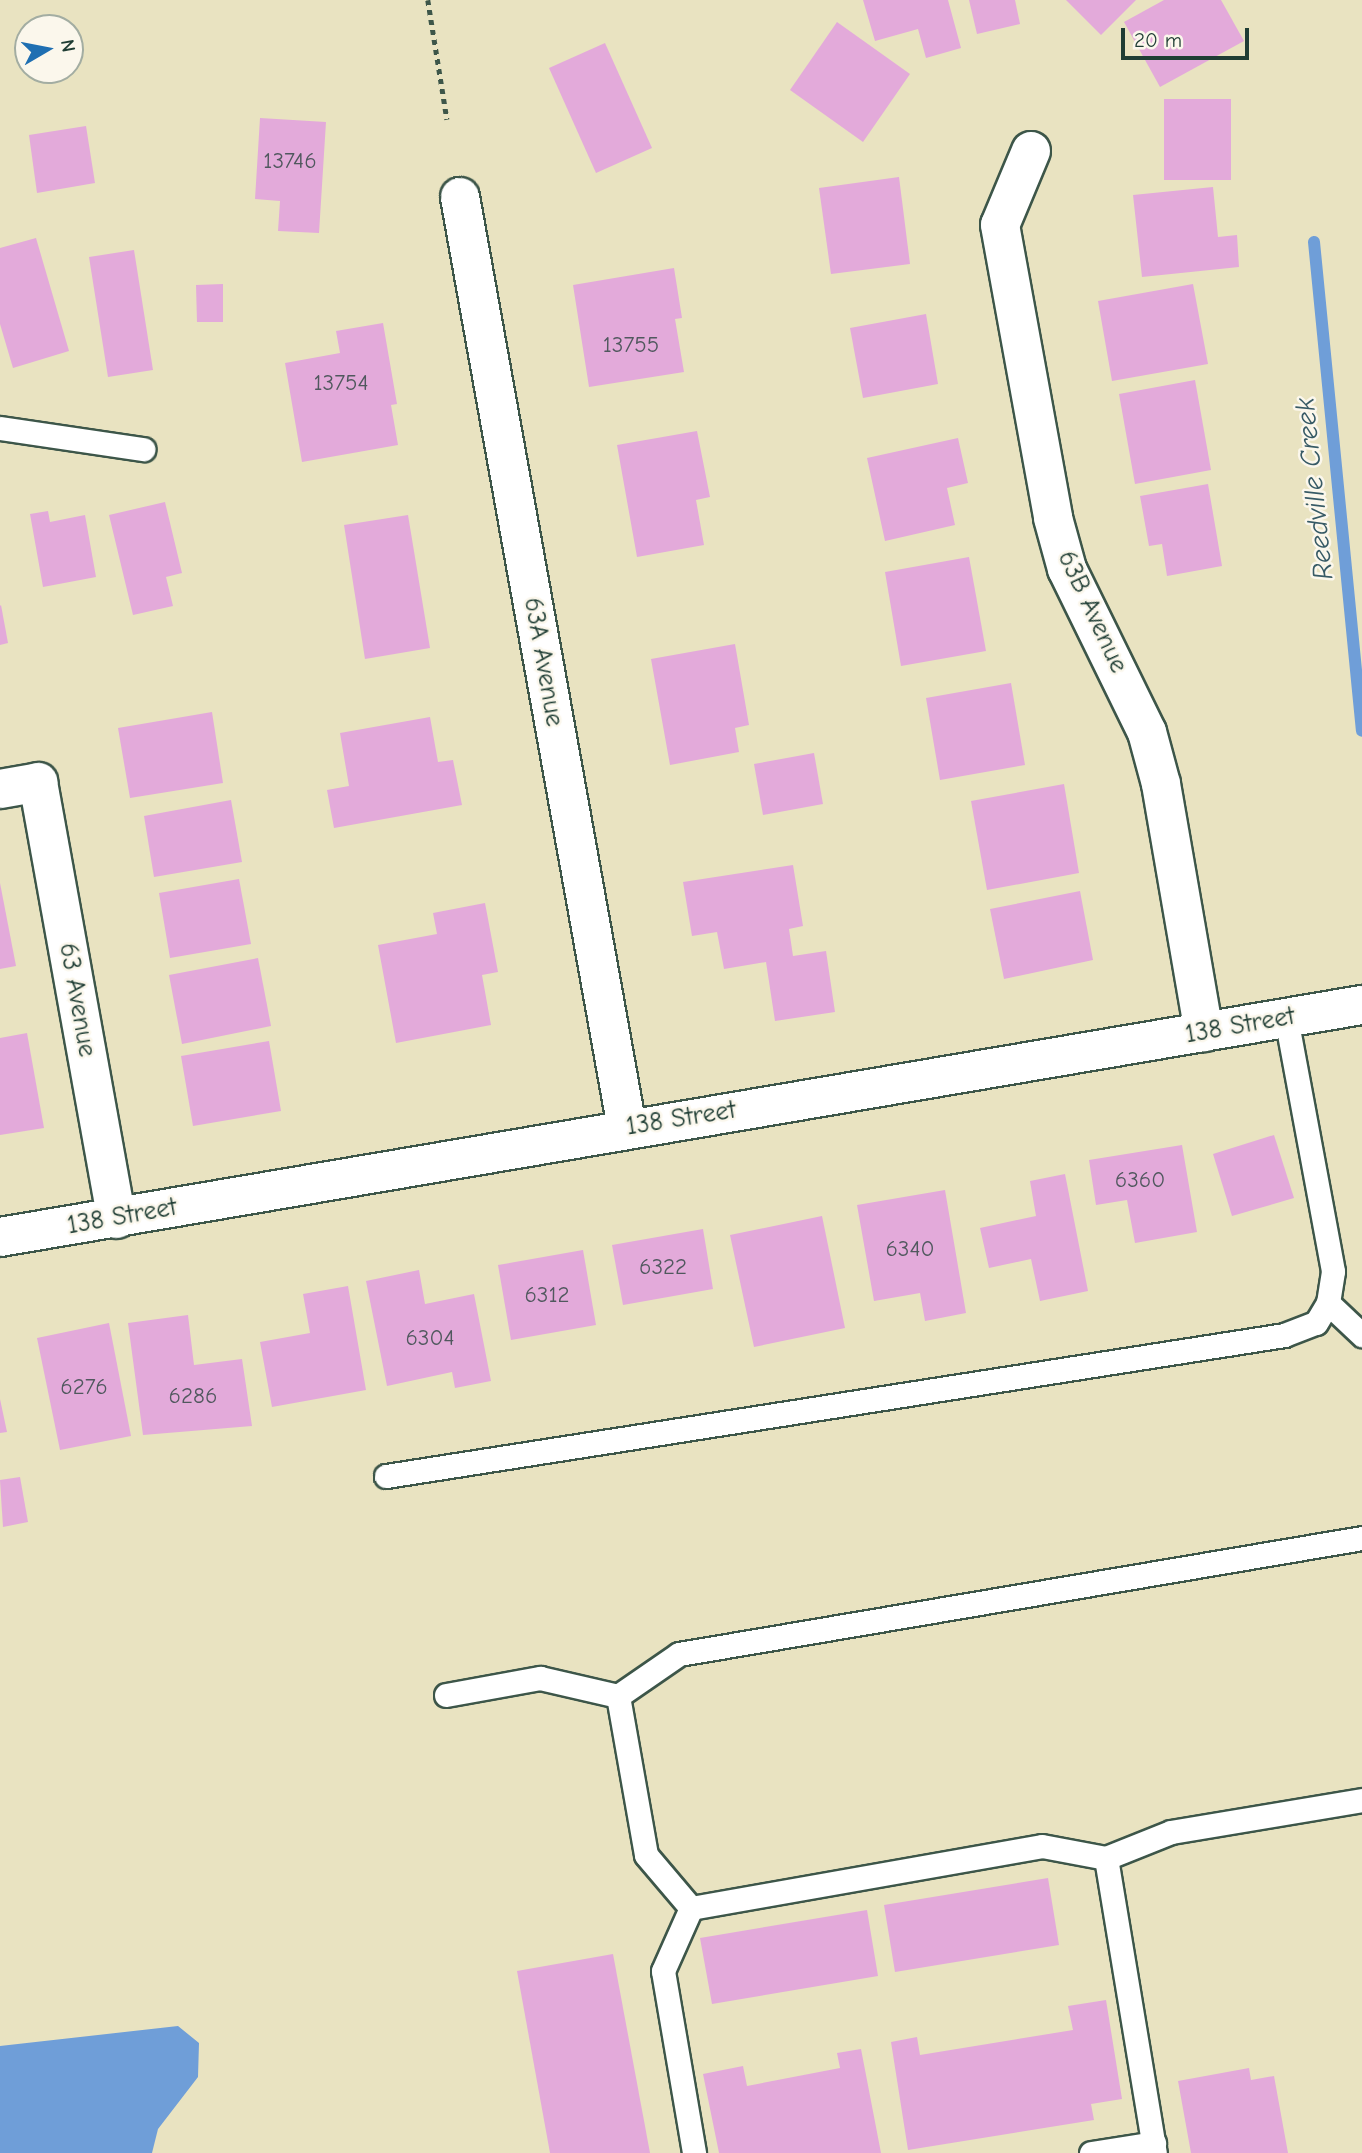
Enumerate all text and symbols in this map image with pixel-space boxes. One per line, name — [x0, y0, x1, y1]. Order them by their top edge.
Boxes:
north arrow — [14, 14, 84, 84]
scale bar — [1124, 14, 1252, 58]
text: 20 m — [1134, 28, 1182, 52]
text: N — [56, 38, 80, 54]
house number: 13746 — [263, 147, 317, 175]
house number: 13755 — [603, 331, 659, 359]
house number: 13754 — [313, 369, 369, 397]
water label: Reedville Creek — [1288, 396, 1340, 582]
street label: 63B Avenue — [1050, 546, 1134, 678]
street label: 63A Avenue — [516, 595, 570, 729]
street label: 63 Avenue — [52, 941, 102, 1059]
street label: 138 Street — [1183, 1001, 1297, 1051]
street label: 138 Street — [624, 1095, 738, 1143]
house number: 6360 — [1115, 1166, 1165, 1194]
street label: 138 Street — [65, 1192, 179, 1242]
house number: 6340 — [885, 1235, 935, 1263]
house number: 6322 — [639, 1253, 687, 1281]
house number: 6312 — [524, 1281, 570, 1309]
house number: 6304 — [405, 1324, 455, 1352]
house number: 6276 — [60, 1373, 108, 1401]
house number: 6286 — [169, 1382, 217, 1410]

